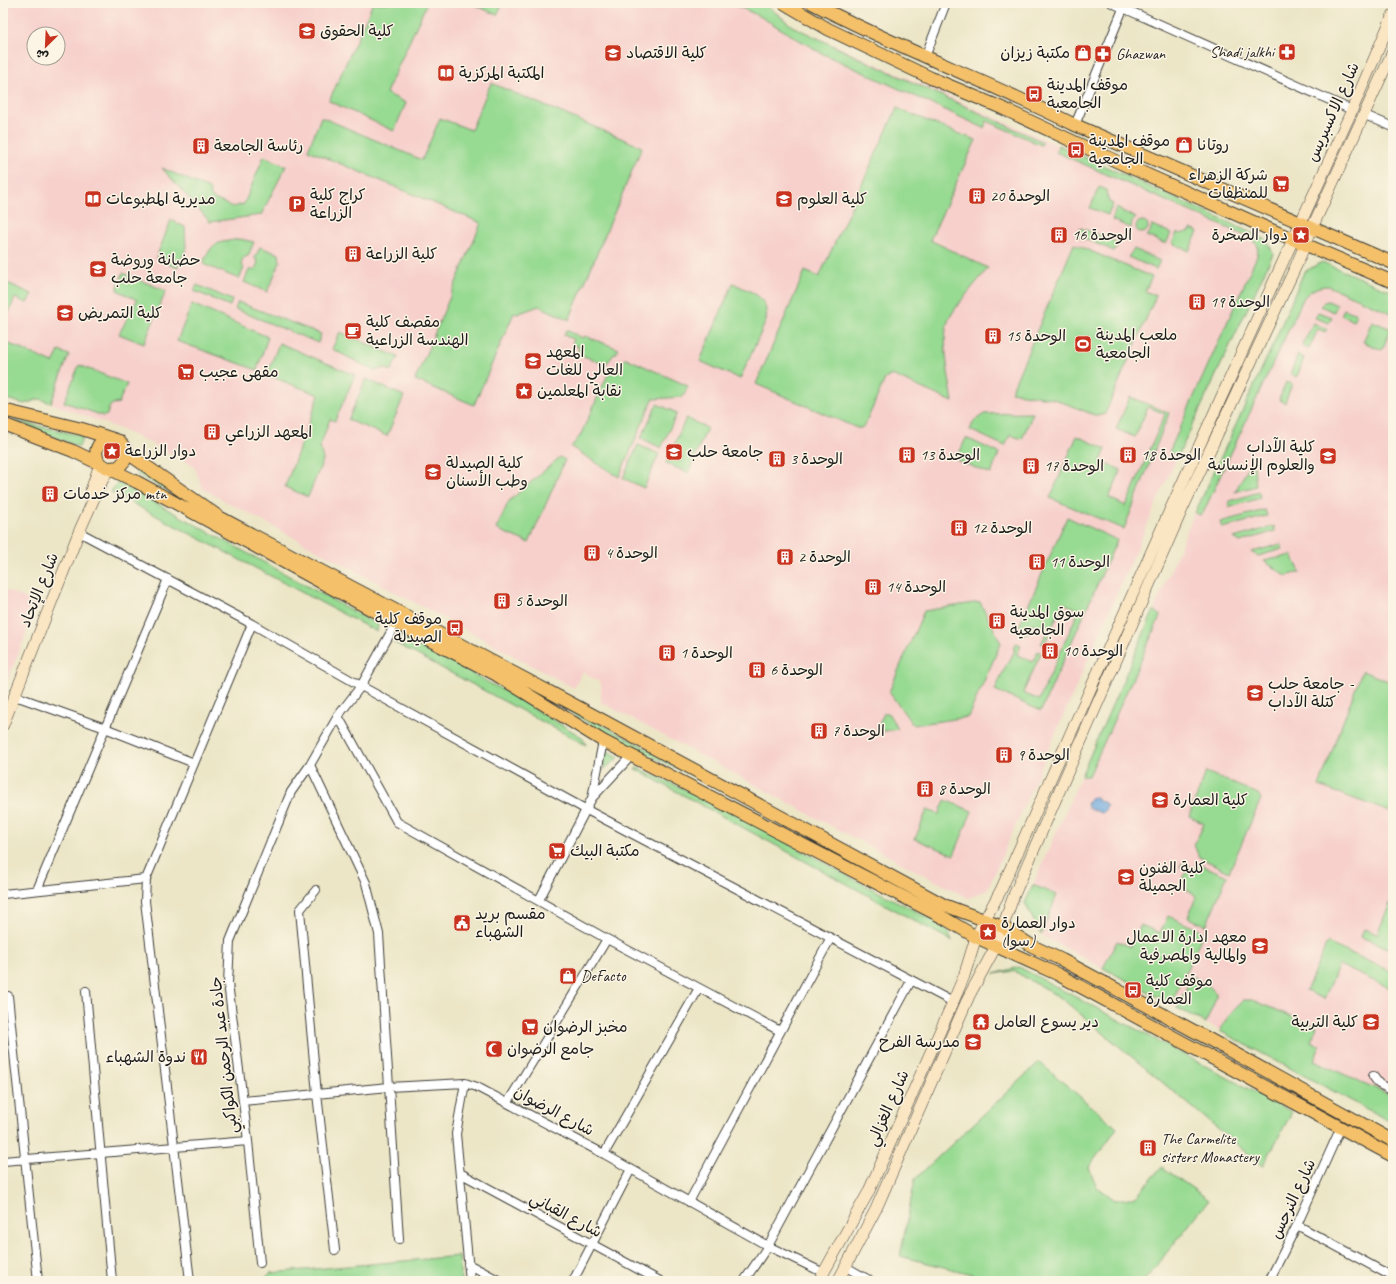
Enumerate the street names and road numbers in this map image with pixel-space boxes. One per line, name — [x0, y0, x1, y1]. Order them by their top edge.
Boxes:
street label: شارع الاكسبريس — [1302, 59, 1365, 165]
street label: شارع الإتحاد — [15, 550, 64, 631]
street label: جادة عبد الرحمن الكواكبي — [206, 975, 246, 1135]
street label: شارع الغزالي — [862, 1067, 917, 1151]
street label: شارع الرضوان — [510, 1082, 598, 1141]
street label: شارع النرجس — [1266, 1156, 1321, 1243]
street label: شارع القباني — [525, 1188, 605, 1246]

